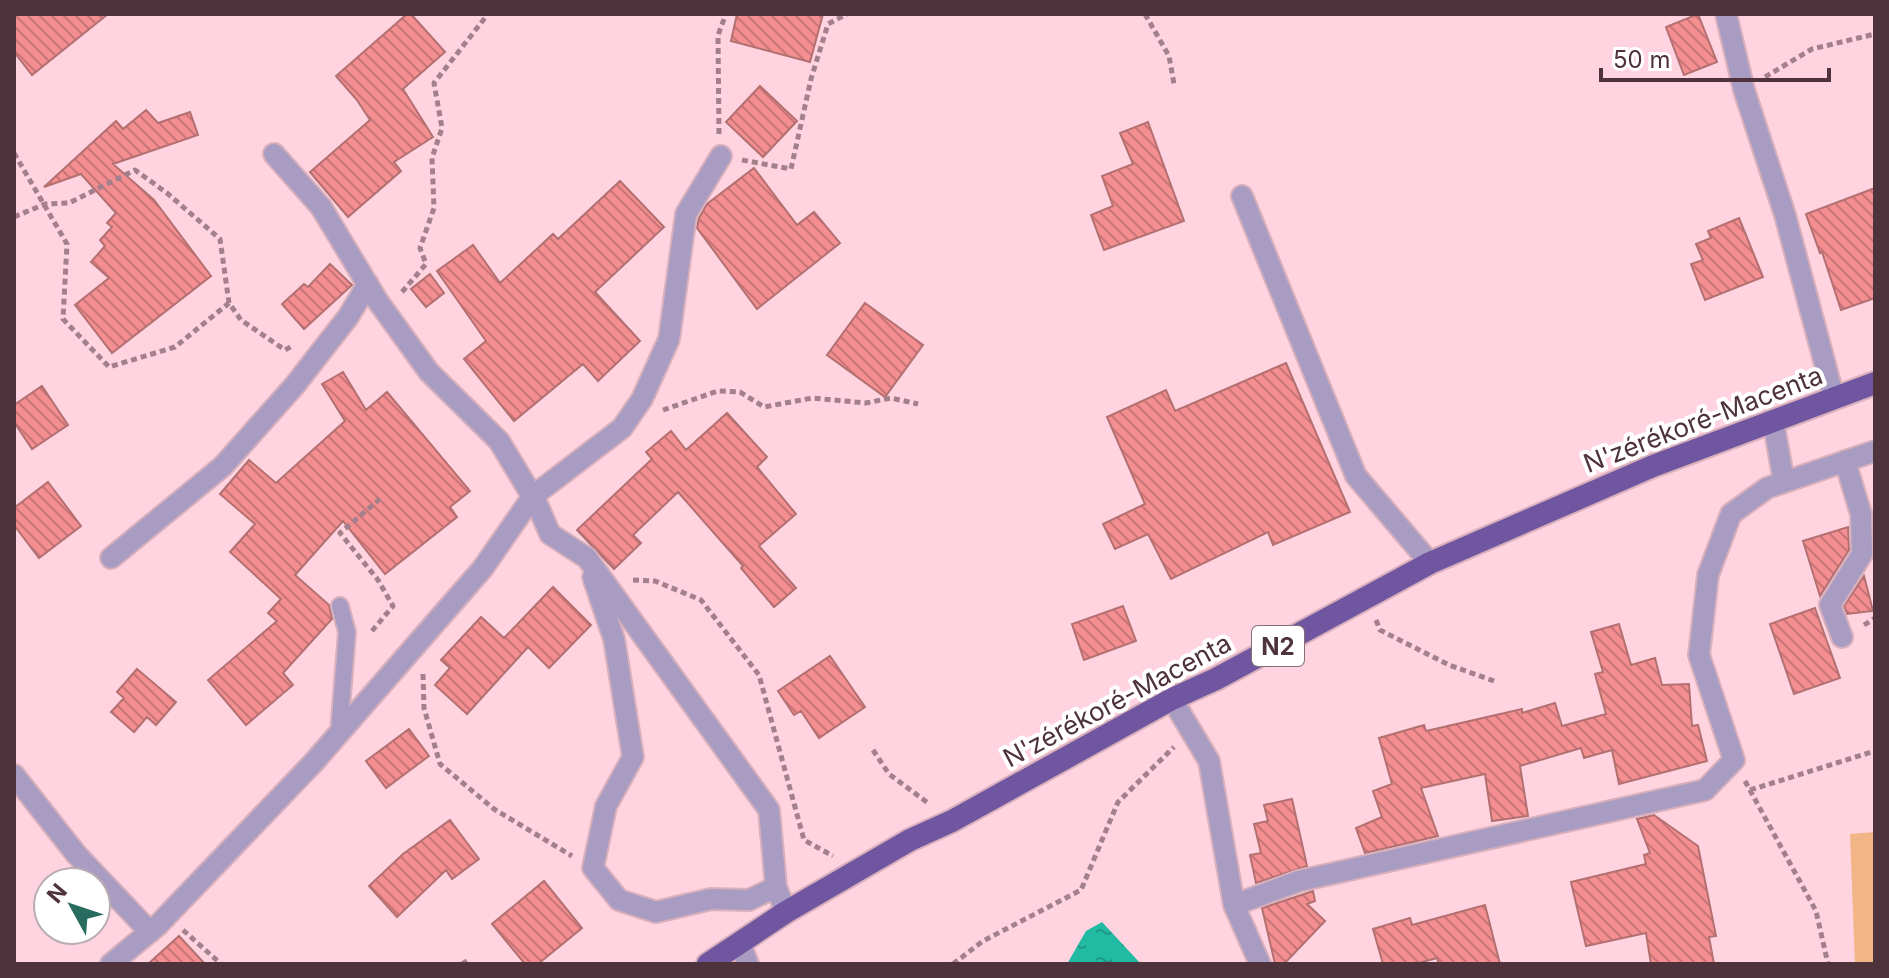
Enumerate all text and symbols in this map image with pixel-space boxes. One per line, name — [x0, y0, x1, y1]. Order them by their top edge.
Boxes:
scale bar — [1601, 32, 1829, 82]
text: 50 m — [1613, 45, 1671, 74]
street label: N'zérékoré-Macenta — [1579, 359, 1827, 479]
road number: N2 — [1252, 626, 1304, 666]
street label: N'zérékoré-Macenta — [998, 627, 1236, 773]
north arrow — [32, 866, 112, 946]
text: N — [41, 878, 72, 908]

